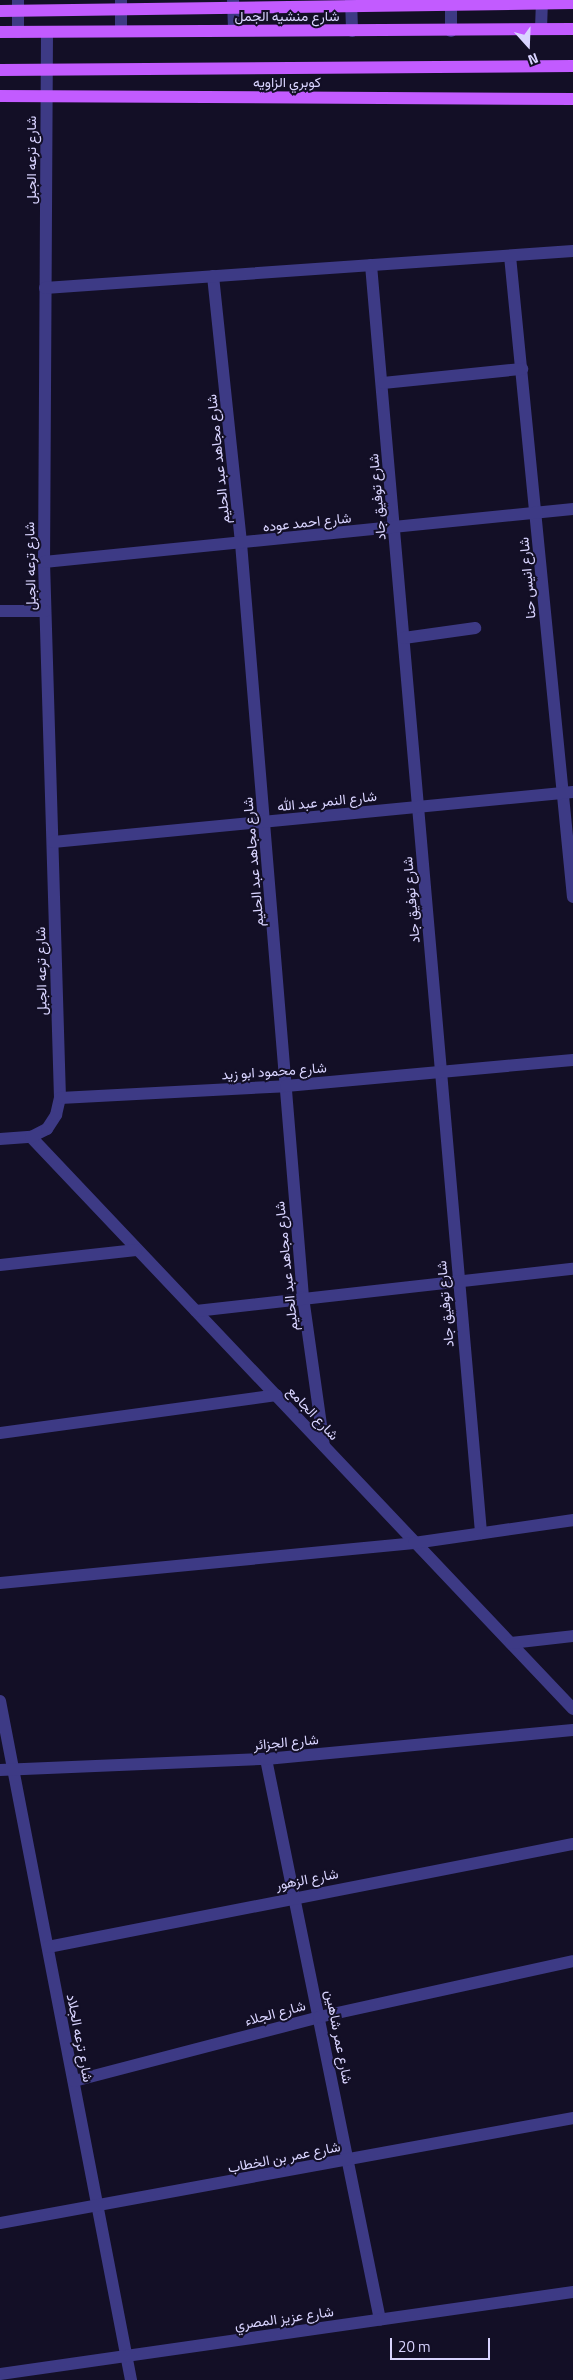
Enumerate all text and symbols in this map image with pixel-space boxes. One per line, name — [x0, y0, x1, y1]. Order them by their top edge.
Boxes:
street label: شارع منشيه الجمل — [235, 8, 339, 24]
north arrow — [503, 20, 553, 70]
text: N — [525, 48, 541, 71]
street label: كوبري الزاويه — [253, 74, 321, 90]
street label: شارع ترعه الجبل — [23, 116, 39, 204]
street label: شارع مجاهد عبد الحليم — [203, 393, 233, 525]
street label: شارع توفيق جاد — [365, 453, 389, 541]
street label: شارع احمد عوده — [262, 509, 352, 535]
street label: شارع ترعه الجبل — [21, 522, 39, 610]
street label: شارع انيس حنا — [515, 537, 539, 619]
street label: شارع النمر عبد الله — [276, 787, 378, 815]
street label: شارع مجاهد عبد الحليم — [239, 796, 267, 928]
street label: شارع توفيق جاد — [399, 856, 423, 944]
street label: شارع ترعه الجبل — [32, 927, 50, 1015]
street label: شارع محمود ابو زيد — [221, 1059, 327, 1083]
street label: شارع مجاهد عبد الحليم — [271, 1200, 301, 1332]
street label: شارع توفيق جاد — [433, 1260, 457, 1348]
street label: شارع الجامع — [284, 1383, 342, 1443]
street label: شارع الجزائر — [253, 1731, 319, 1753]
street label: شارع الزهور — [274, 1865, 340, 1893]
street label: شارع عمر شاهين — [322, 1989, 356, 2085]
street label: شارع ترعه الجلاد — [63, 1992, 97, 2084]
street label: شارع الجلاء — [243, 1997, 307, 2029]
street label: شارع عمر بن الخطاب — [226, 2138, 342, 2176]
street label: شارع عزيز المصري — [233, 2303, 335, 2333]
scale bar — [393, 2328, 493, 2360]
text: 20 m — [398, 2335, 431, 2358]

